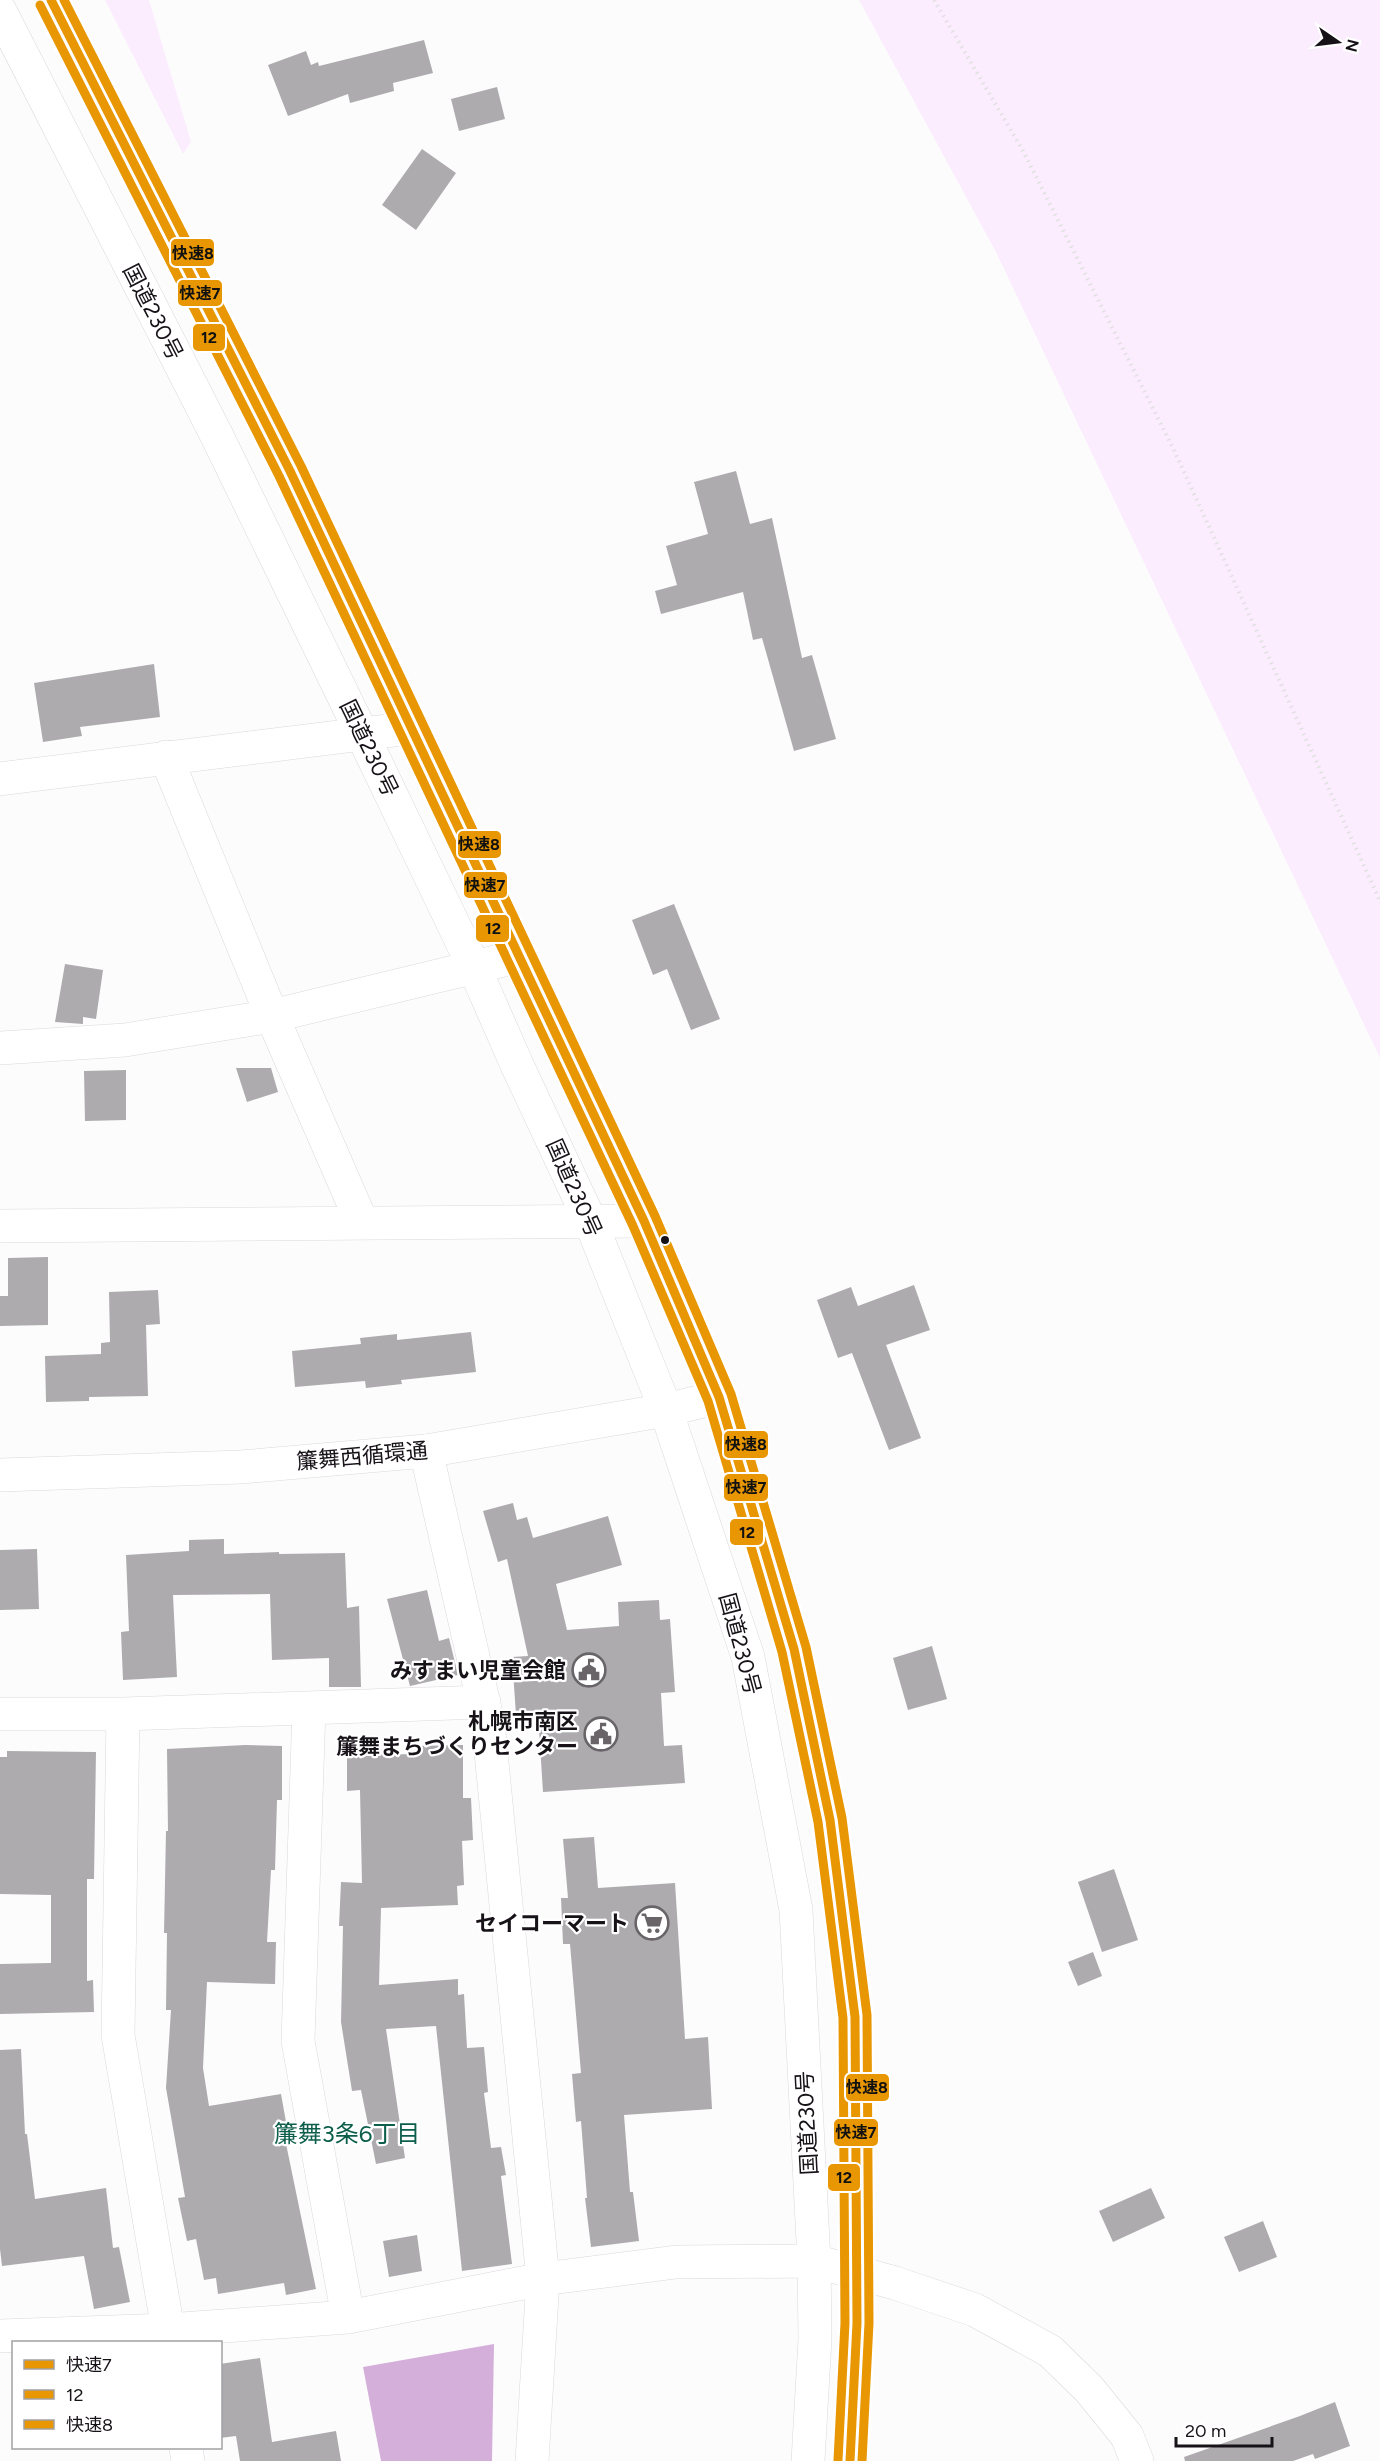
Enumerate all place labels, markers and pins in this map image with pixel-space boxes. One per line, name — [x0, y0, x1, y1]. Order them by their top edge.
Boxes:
unlabelled marker — [659, 1234, 671, 1246]
public building icon: みすまい児童会館 — [571, 1652, 607, 1688]
place label: みすまい児童会館 — [390, 1657, 566, 1684]
place label: 札幌市南区 簾舞まちづくりセンター — [336, 1708, 578, 1760]
public building icon: 札幌市南区 簾舞まちづくりセンター — [583, 1716, 619, 1752]
supermarket icon: セイコーマート — [634, 1905, 670, 1941]
place label: セイコーマート — [475, 1910, 629, 1937]

